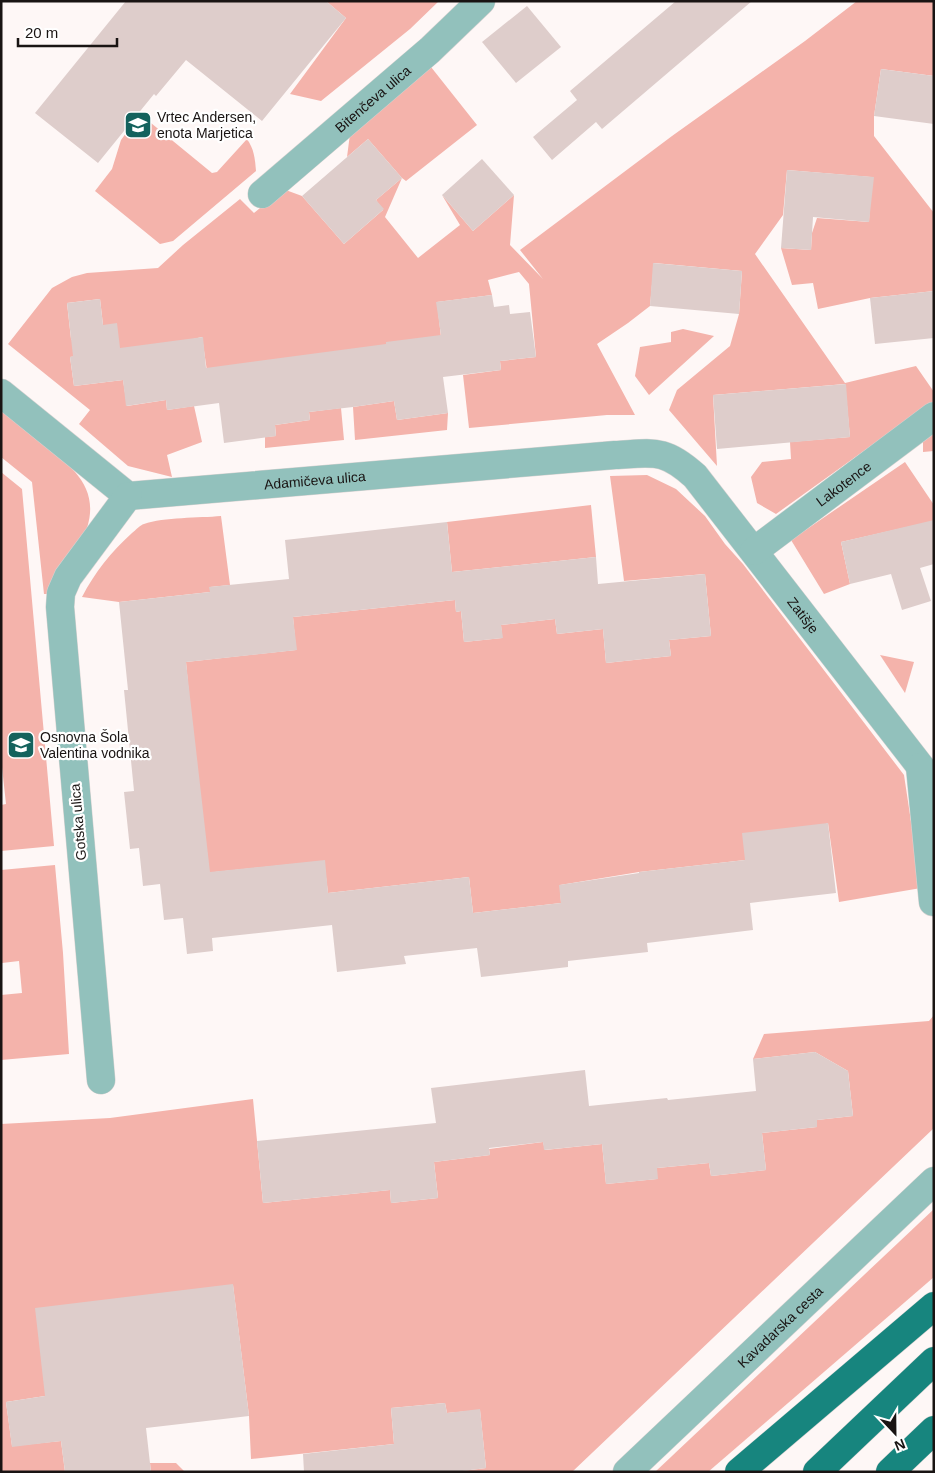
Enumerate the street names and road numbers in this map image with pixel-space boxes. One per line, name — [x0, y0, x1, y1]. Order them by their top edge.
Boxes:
street label: Bitenčeva ulica — [332, 62, 414, 136]
street label: Lakotence — [813, 458, 874, 510]
street label: Adamičeva ulica — [263, 468, 367, 493]
street label: Zatišje — [784, 594, 822, 637]
street label: Gotska ulica — [67, 783, 89, 861]
street label: Kavadarska cesta — [734, 1283, 826, 1371]

